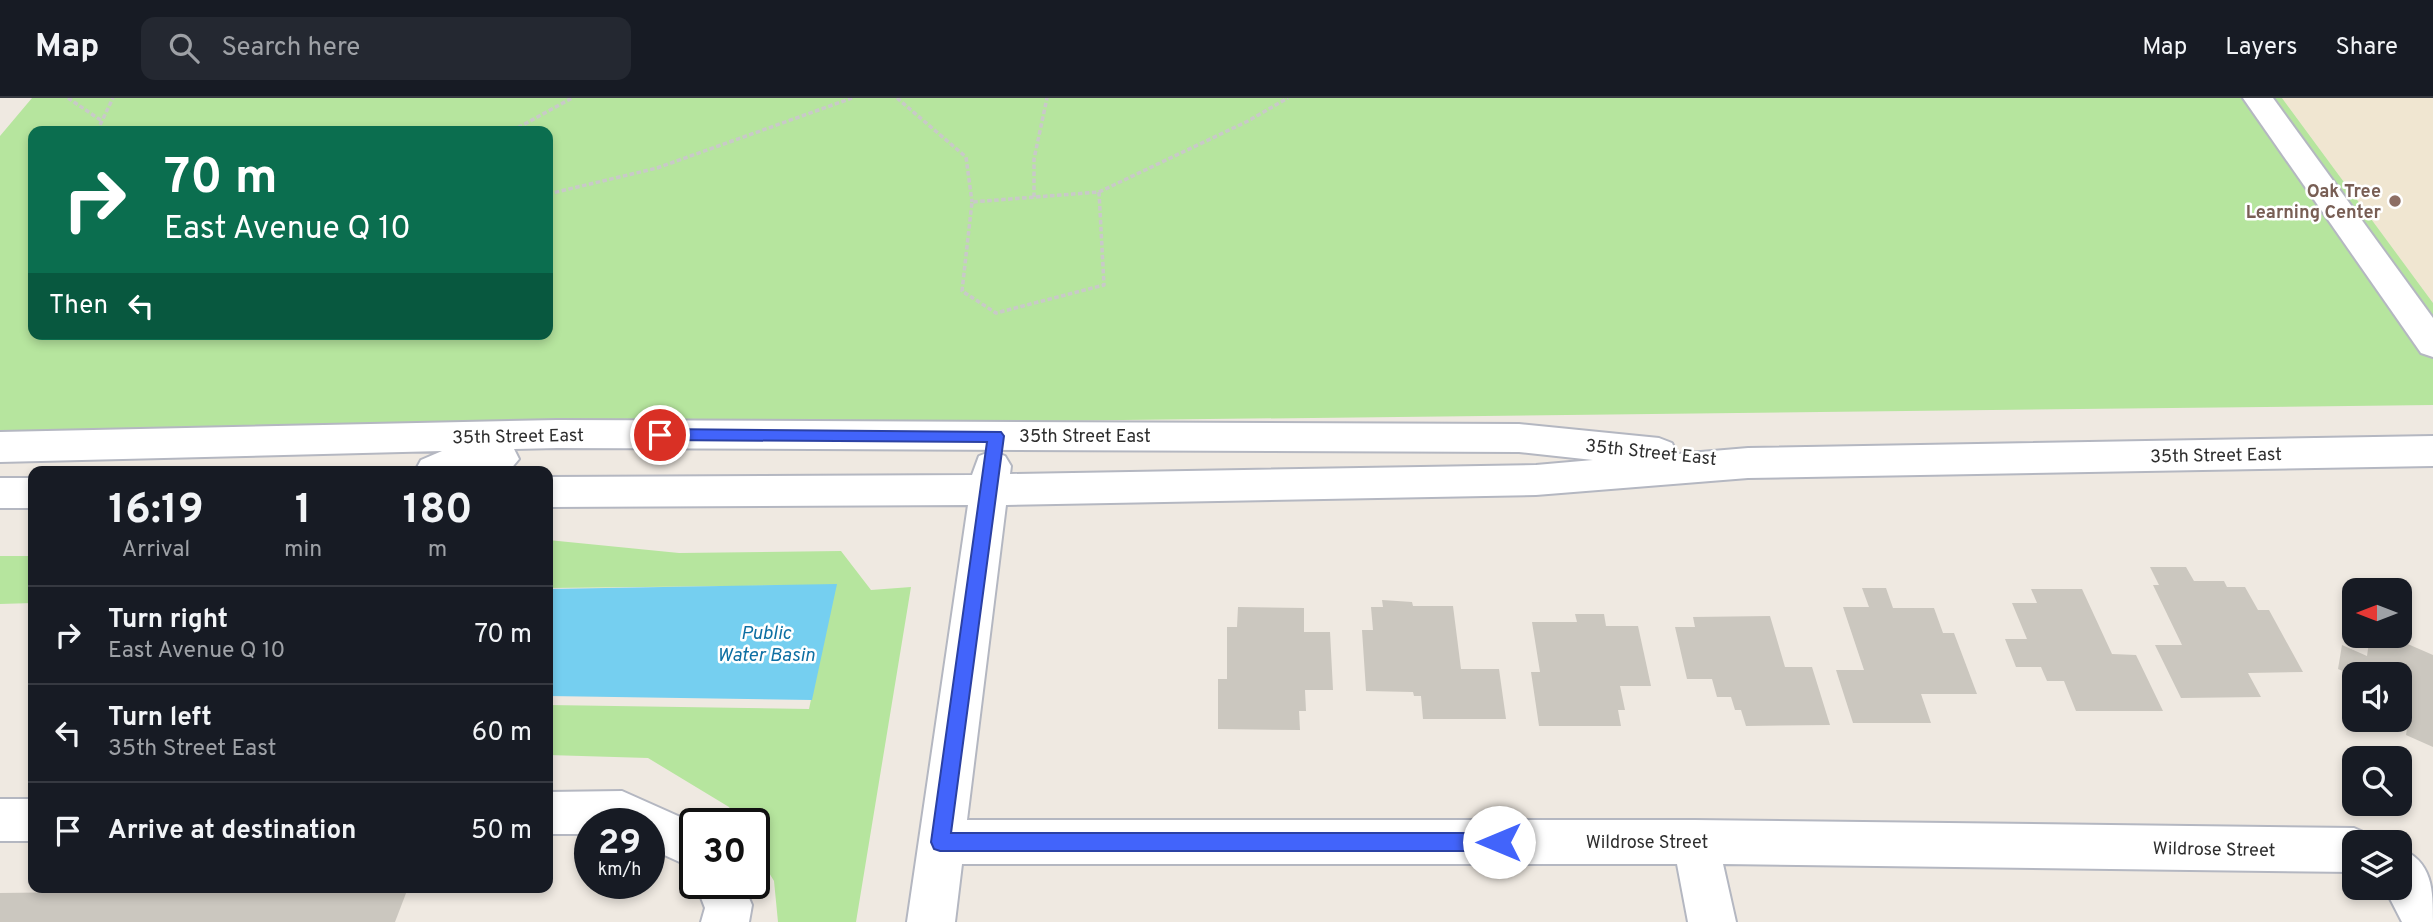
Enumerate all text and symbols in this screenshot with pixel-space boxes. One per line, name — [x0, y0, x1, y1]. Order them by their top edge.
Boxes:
search box — [141, 17, 631, 80]
text: Map — [35, 27, 99, 69]
icon: search — [165, 29, 203, 67]
text: Search here — [221, 32, 360, 65]
text: Map — [2142, 33, 2187, 63]
text: Layers — [2225, 33, 2297, 63]
text: Share — [2335, 33, 2398, 63]
text: 70 m — [164, 149, 278, 211]
icon: right — [49, 154, 140, 245]
place label: Oak Tree Learning Center — [2246, 181, 2381, 225]
marker: Oak Tree Learning Center — [2387, 193, 2403, 209]
text: East Avenue Q 10 — [164, 210, 411, 250]
icon: left — [122, 287, 160, 325]
text: Then — [49, 290, 108, 323]
pin — [630, 405, 690, 465]
icon: arrive — [641, 416, 679, 454]
street label: 35th Street East — [452, 425, 584, 450]
street label: 35th Street East — [1019, 426, 1151, 449]
street label: 35th Street East — [1584, 435, 1718, 472]
street label: 35th Street East — [2150, 444, 2282, 469]
text: 16:19 — [108, 485, 204, 538]
text: 1 — [295, 485, 312, 538]
text: 180 — [403, 485, 473, 538]
text: Arrival — [122, 536, 190, 565]
text: min — [284, 536, 322, 565]
text: m — [428, 536, 447, 565]
north arrow — [2342, 578, 2412, 648]
map controls — [2342, 578, 2412, 900]
text: Turn right — [108, 604, 228, 637]
icon: right — [49, 616, 87, 654]
text: 70 m — [474, 619, 532, 652]
water label: Public Water Basin — [717, 622, 816, 668]
text: East Avenue Q 10 — [108, 637, 285, 666]
button: sound — [2342, 662, 2412, 732]
text: Turn left — [108, 702, 212, 735]
icon: left — [49, 714, 87, 752]
text: 60 m — [472, 717, 532, 750]
text: 35th Street East — [108, 735, 276, 764]
button: search — [2342, 746, 2412, 816]
position arrow — [1462, 805, 1536, 879]
speed limit sign: 30 — [679, 808, 770, 899]
icon: arrive — [49, 812, 87, 850]
text: Arrive at destination — [108, 815, 356, 848]
text: 50 m — [471, 815, 532, 848]
text: 29 — [598, 822, 641, 866]
button: layers — [2342, 830, 2412, 900]
street label: Wildrose Street — [1586, 832, 1708, 855]
street label: Wildrose Street — [2152, 838, 2276, 863]
text: km/h — [598, 859, 641, 882]

